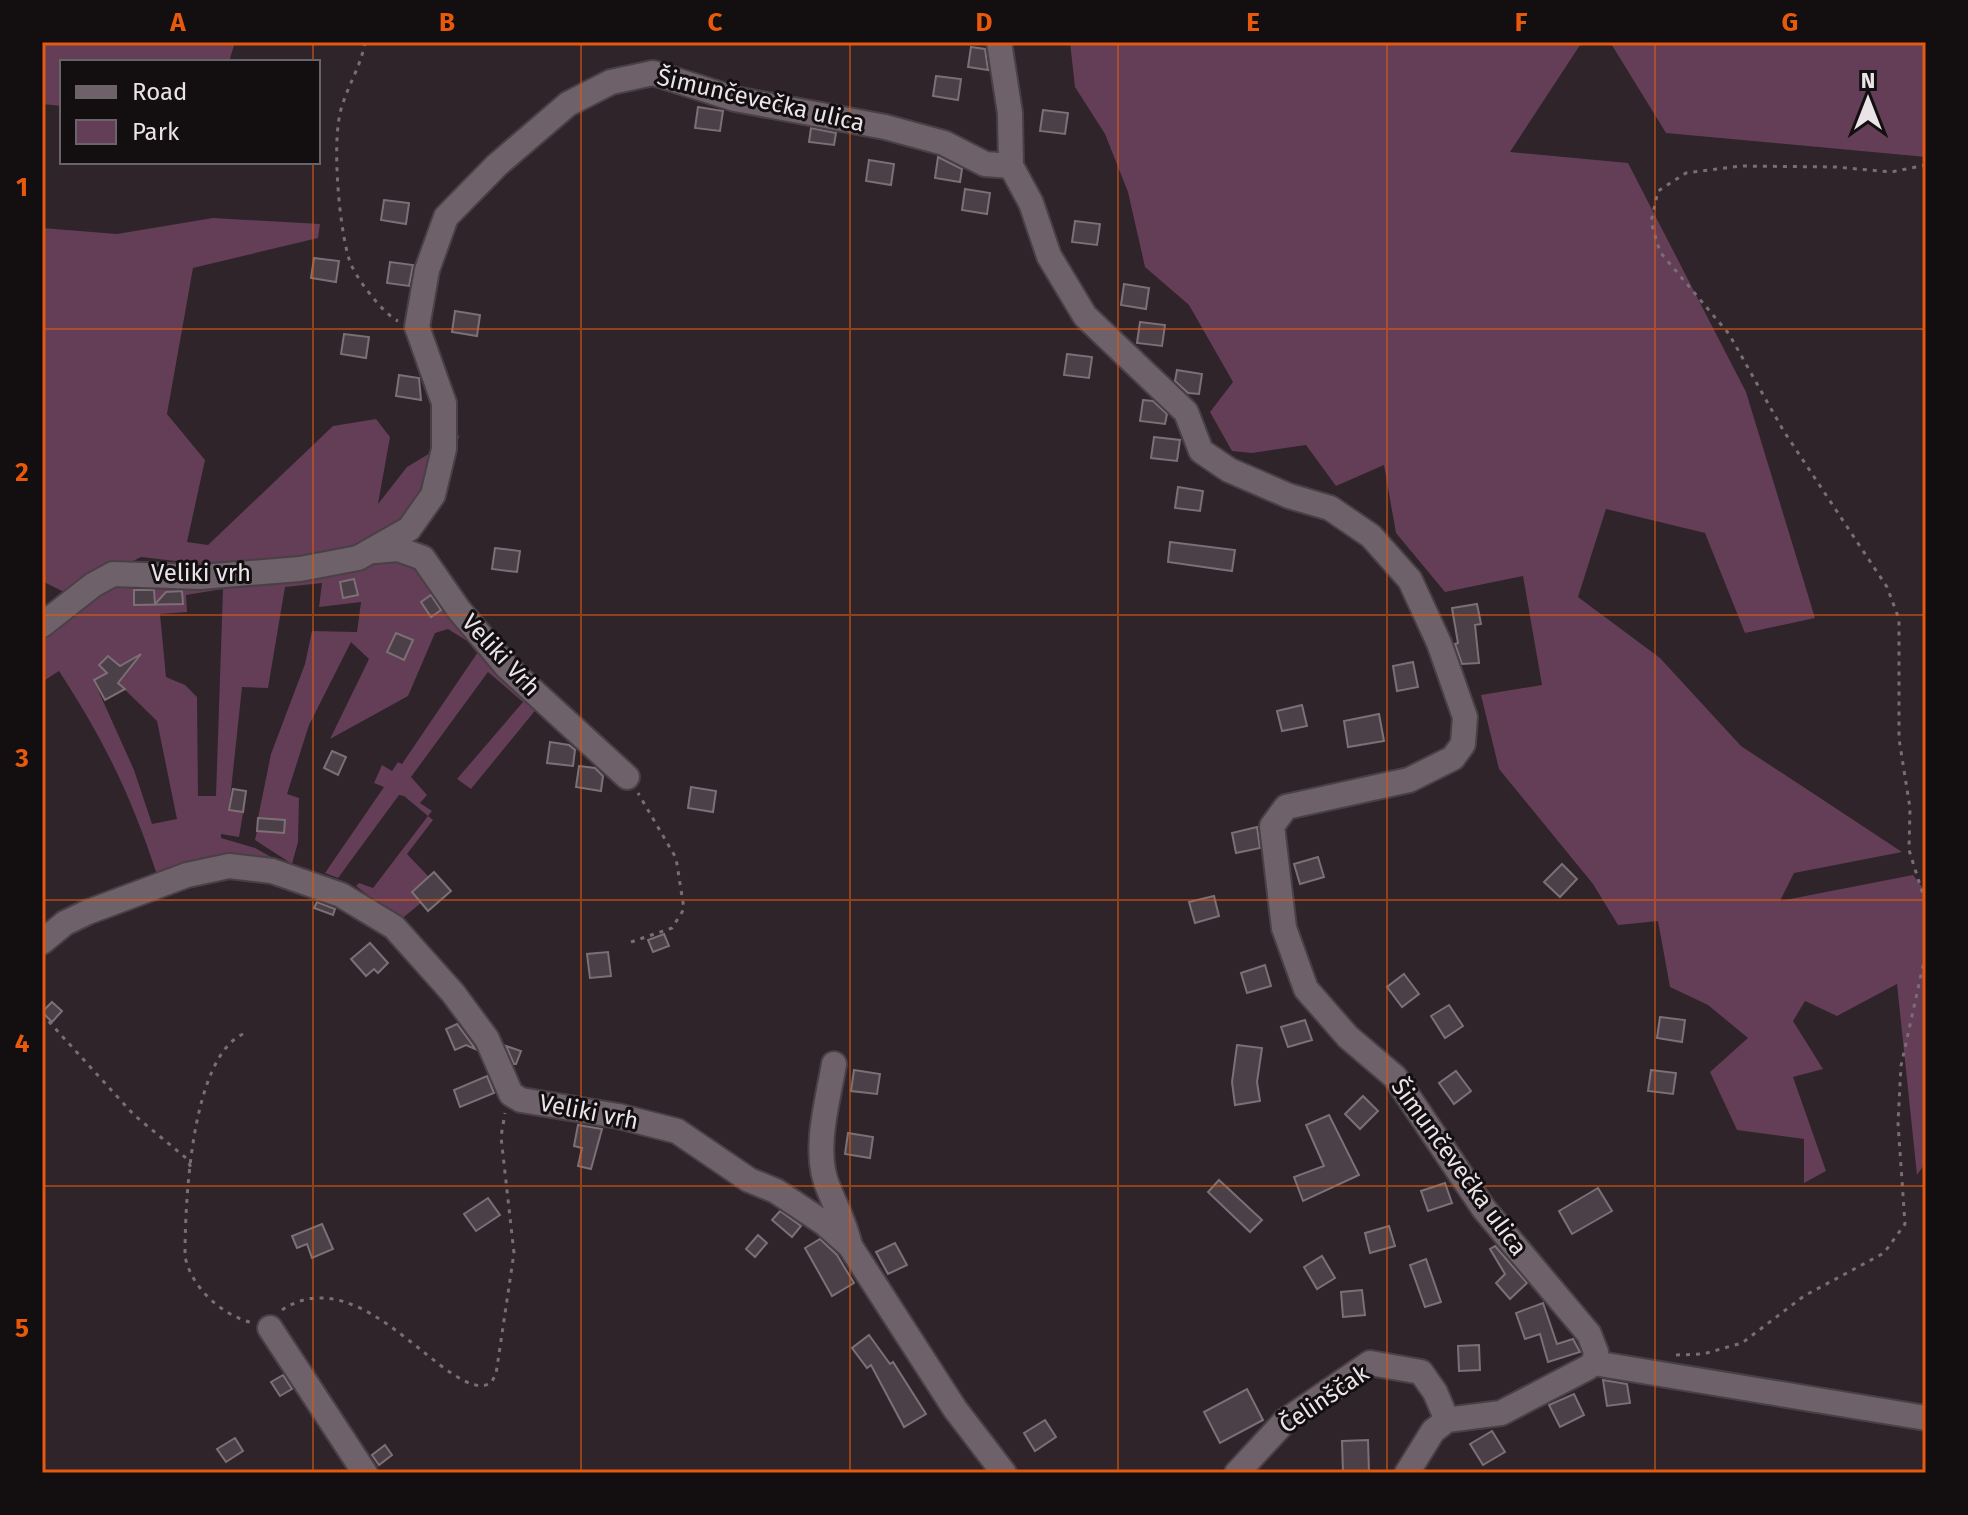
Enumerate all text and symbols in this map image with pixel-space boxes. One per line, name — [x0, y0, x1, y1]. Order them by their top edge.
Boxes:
text: A — [169, 7, 186, 38]
text: B — [439, 7, 455, 38]
text: C — [708, 7, 723, 38]
text: D — [976, 7, 993, 38]
text: E — [1246, 7, 1260, 38]
text: F — [1515, 7, 1528, 38]
text: G — [1782, 7, 1798, 38]
legend — [60, 60, 320, 164]
north arrow — [1828, 60, 1908, 140]
street label: Šimunčevečka ulica — [655, 62, 868, 137]
text: N — [1861, 67, 1875, 94]
text: Road — [132, 78, 187, 106]
text: Park — [132, 118, 180, 146]
text: 1 — [16, 172, 28, 203]
text: 2 — [15, 457, 29, 488]
street label: Veliki vrh — [151, 559, 251, 587]
street label: Veliki Vrh — [456, 608, 546, 702]
text: 3 — [14, 743, 29, 774]
text: 4 — [15, 1028, 30, 1059]
street label: Šimunčevečka ulica — [1385, 1072, 1533, 1261]
street label: Veliki vrh — [537, 1089, 641, 1135]
text: 5 — [15, 1313, 29, 1344]
street label: Čelinščak — [1273, 1358, 1375, 1439]

